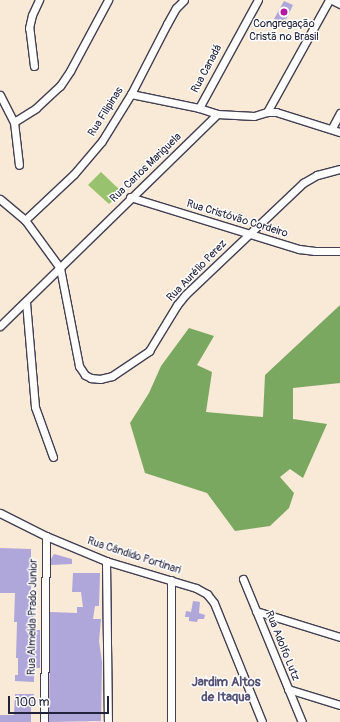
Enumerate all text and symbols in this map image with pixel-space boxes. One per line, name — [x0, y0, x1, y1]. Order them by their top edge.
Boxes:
marker: Congregação Cristã no Brasil — [279, 7, 289, 17]
place label: Congregação Cristã no Brasil — [249, 18, 319, 44]
street label: Rua Canadá — [189, 43, 225, 95]
street label: Rua Filipinas — [86, 85, 126, 139]
street label: Rua Carlos Mariguela — [108, 131, 184, 205]
street label: Rua Cristóvão Cordeiro — [185, 197, 289, 241]
street label: Rua Aurélio Perez — [164, 237, 230, 305]
street label: Rua Cândido Portinari — [85, 535, 183, 577]
street label: Rua Almeida Prado Junior — [25, 559, 41, 675]
street label: Rua Adolfo Lutz — [262, 609, 302, 683]
district label: Jardim Altos de Itaqua — [192, 675, 260, 706]
scale bar — [10, 688, 111, 714]
text: 100 m — [15, 695, 49, 710]

